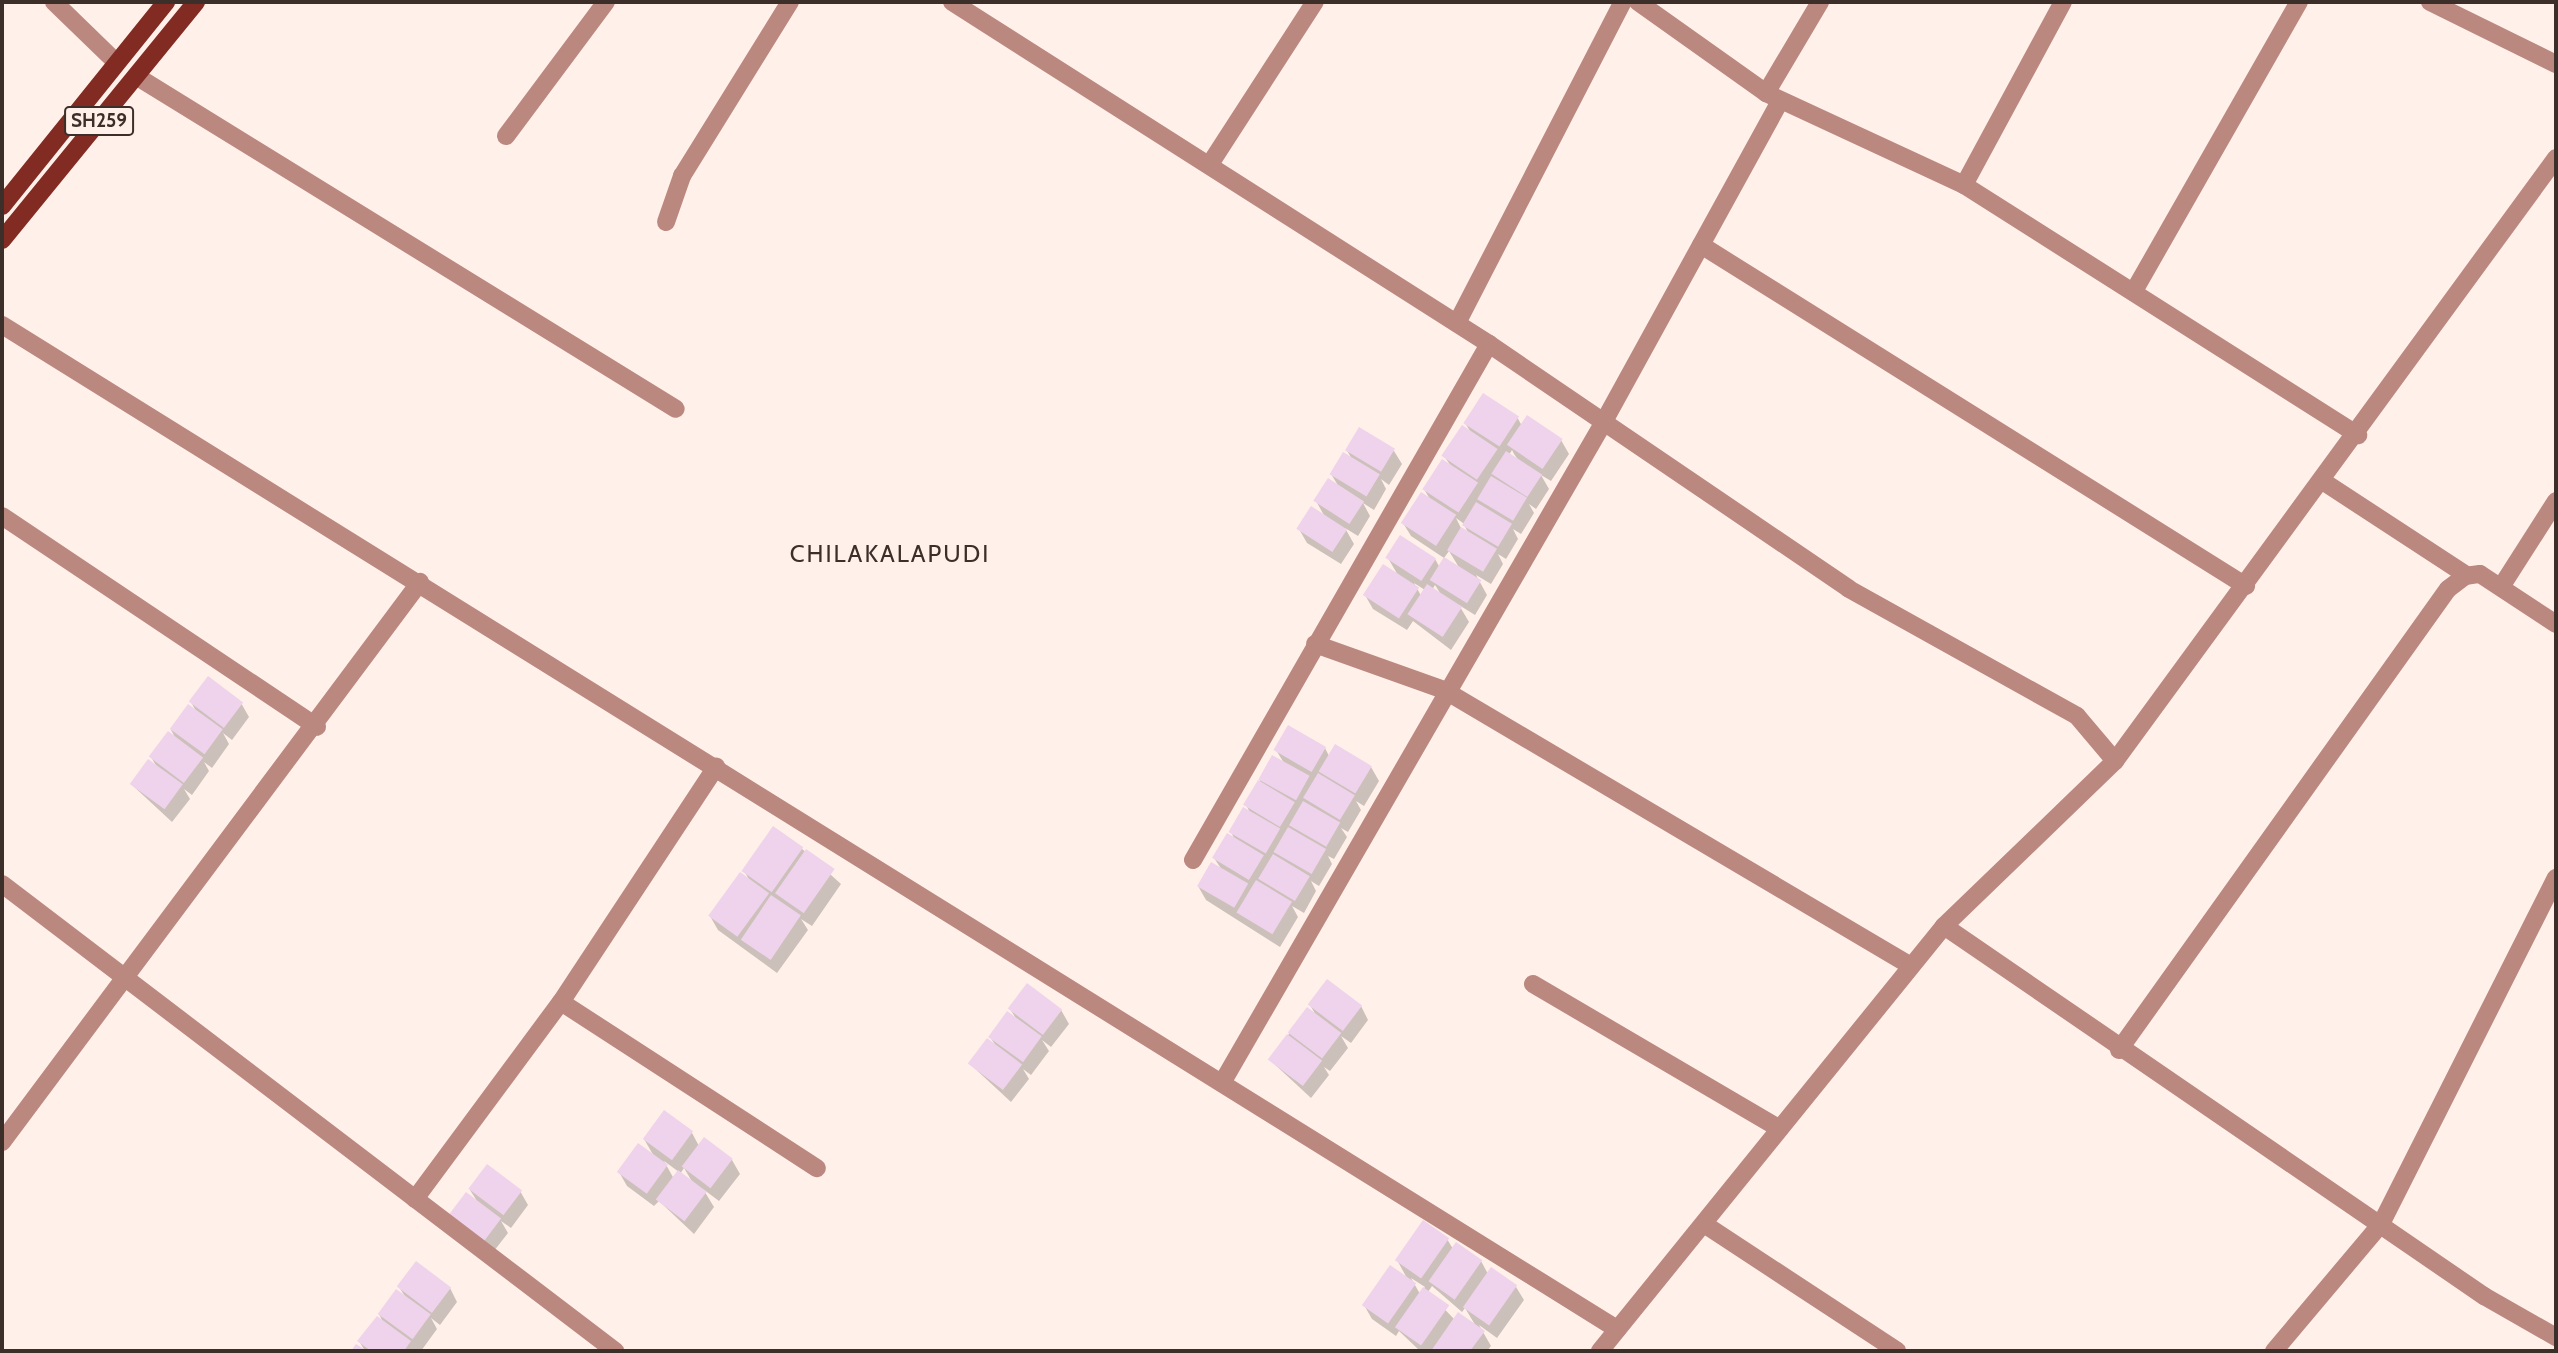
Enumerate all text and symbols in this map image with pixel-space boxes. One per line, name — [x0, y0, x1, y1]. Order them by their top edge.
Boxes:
road number: SH259 — [64, 105, 134, 136]
district label: CHILAKALAPUDI — [791, 540, 989, 568]

